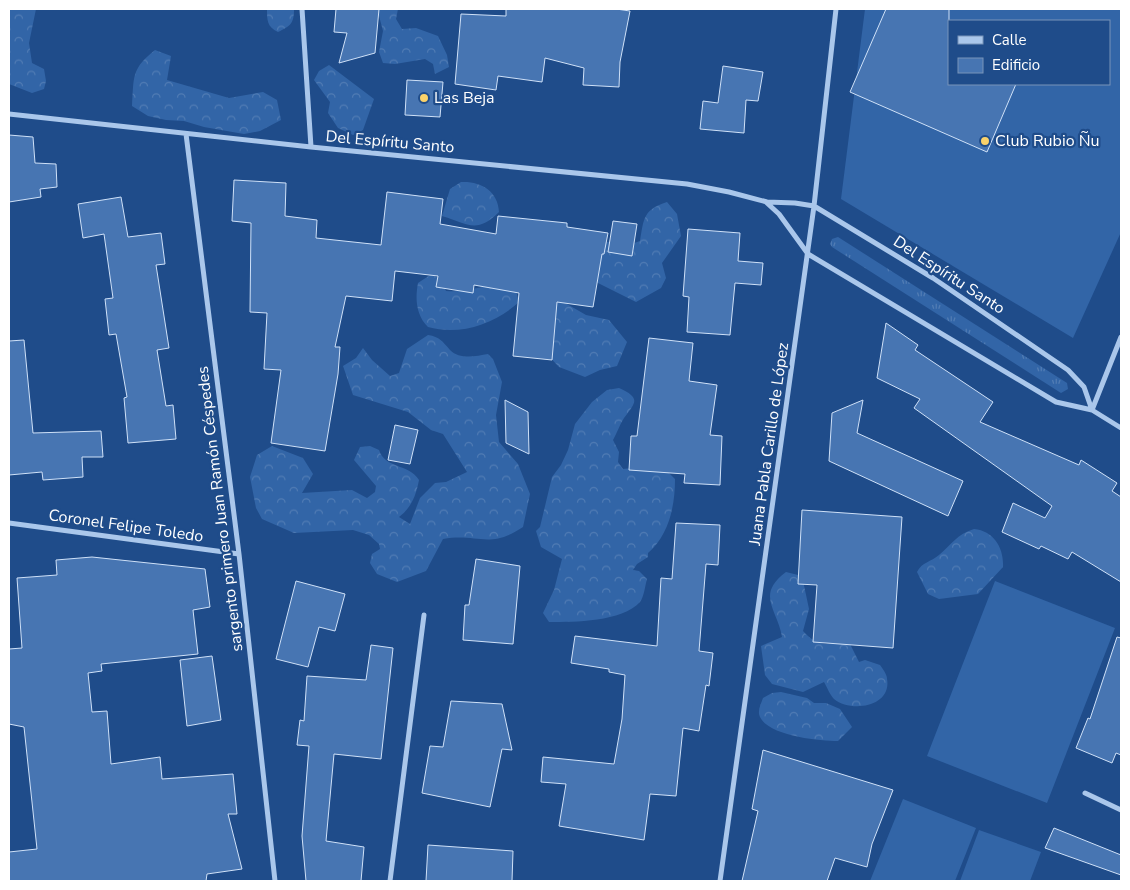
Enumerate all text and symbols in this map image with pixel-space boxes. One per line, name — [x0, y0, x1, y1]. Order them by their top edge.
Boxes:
legend — [948, 20, 1110, 85]
text: Calle — [992, 30, 1027, 50]
text: Edificio — [992, 55, 1040, 75]
place label: Las Beja — [434, 87, 495, 109]
marker: Las Beja — [418, 92, 430, 104]
street label: Del Espíritu Santo — [325, 125, 455, 159]
place label: Club Rubio Ñu — [995, 130, 1099, 152]
marker: Club Rubio Ñu — [979, 135, 991, 147]
street label: Del Espíritu Santo — [889, 231, 1009, 319]
street label: Juana Pabla Carillo de López — [744, 341, 794, 548]
street label: sargento primero Juan Ramón Céspedes — [192, 365, 248, 653]
street label: Coronel Felipe Toledo — [47, 504, 205, 548]

